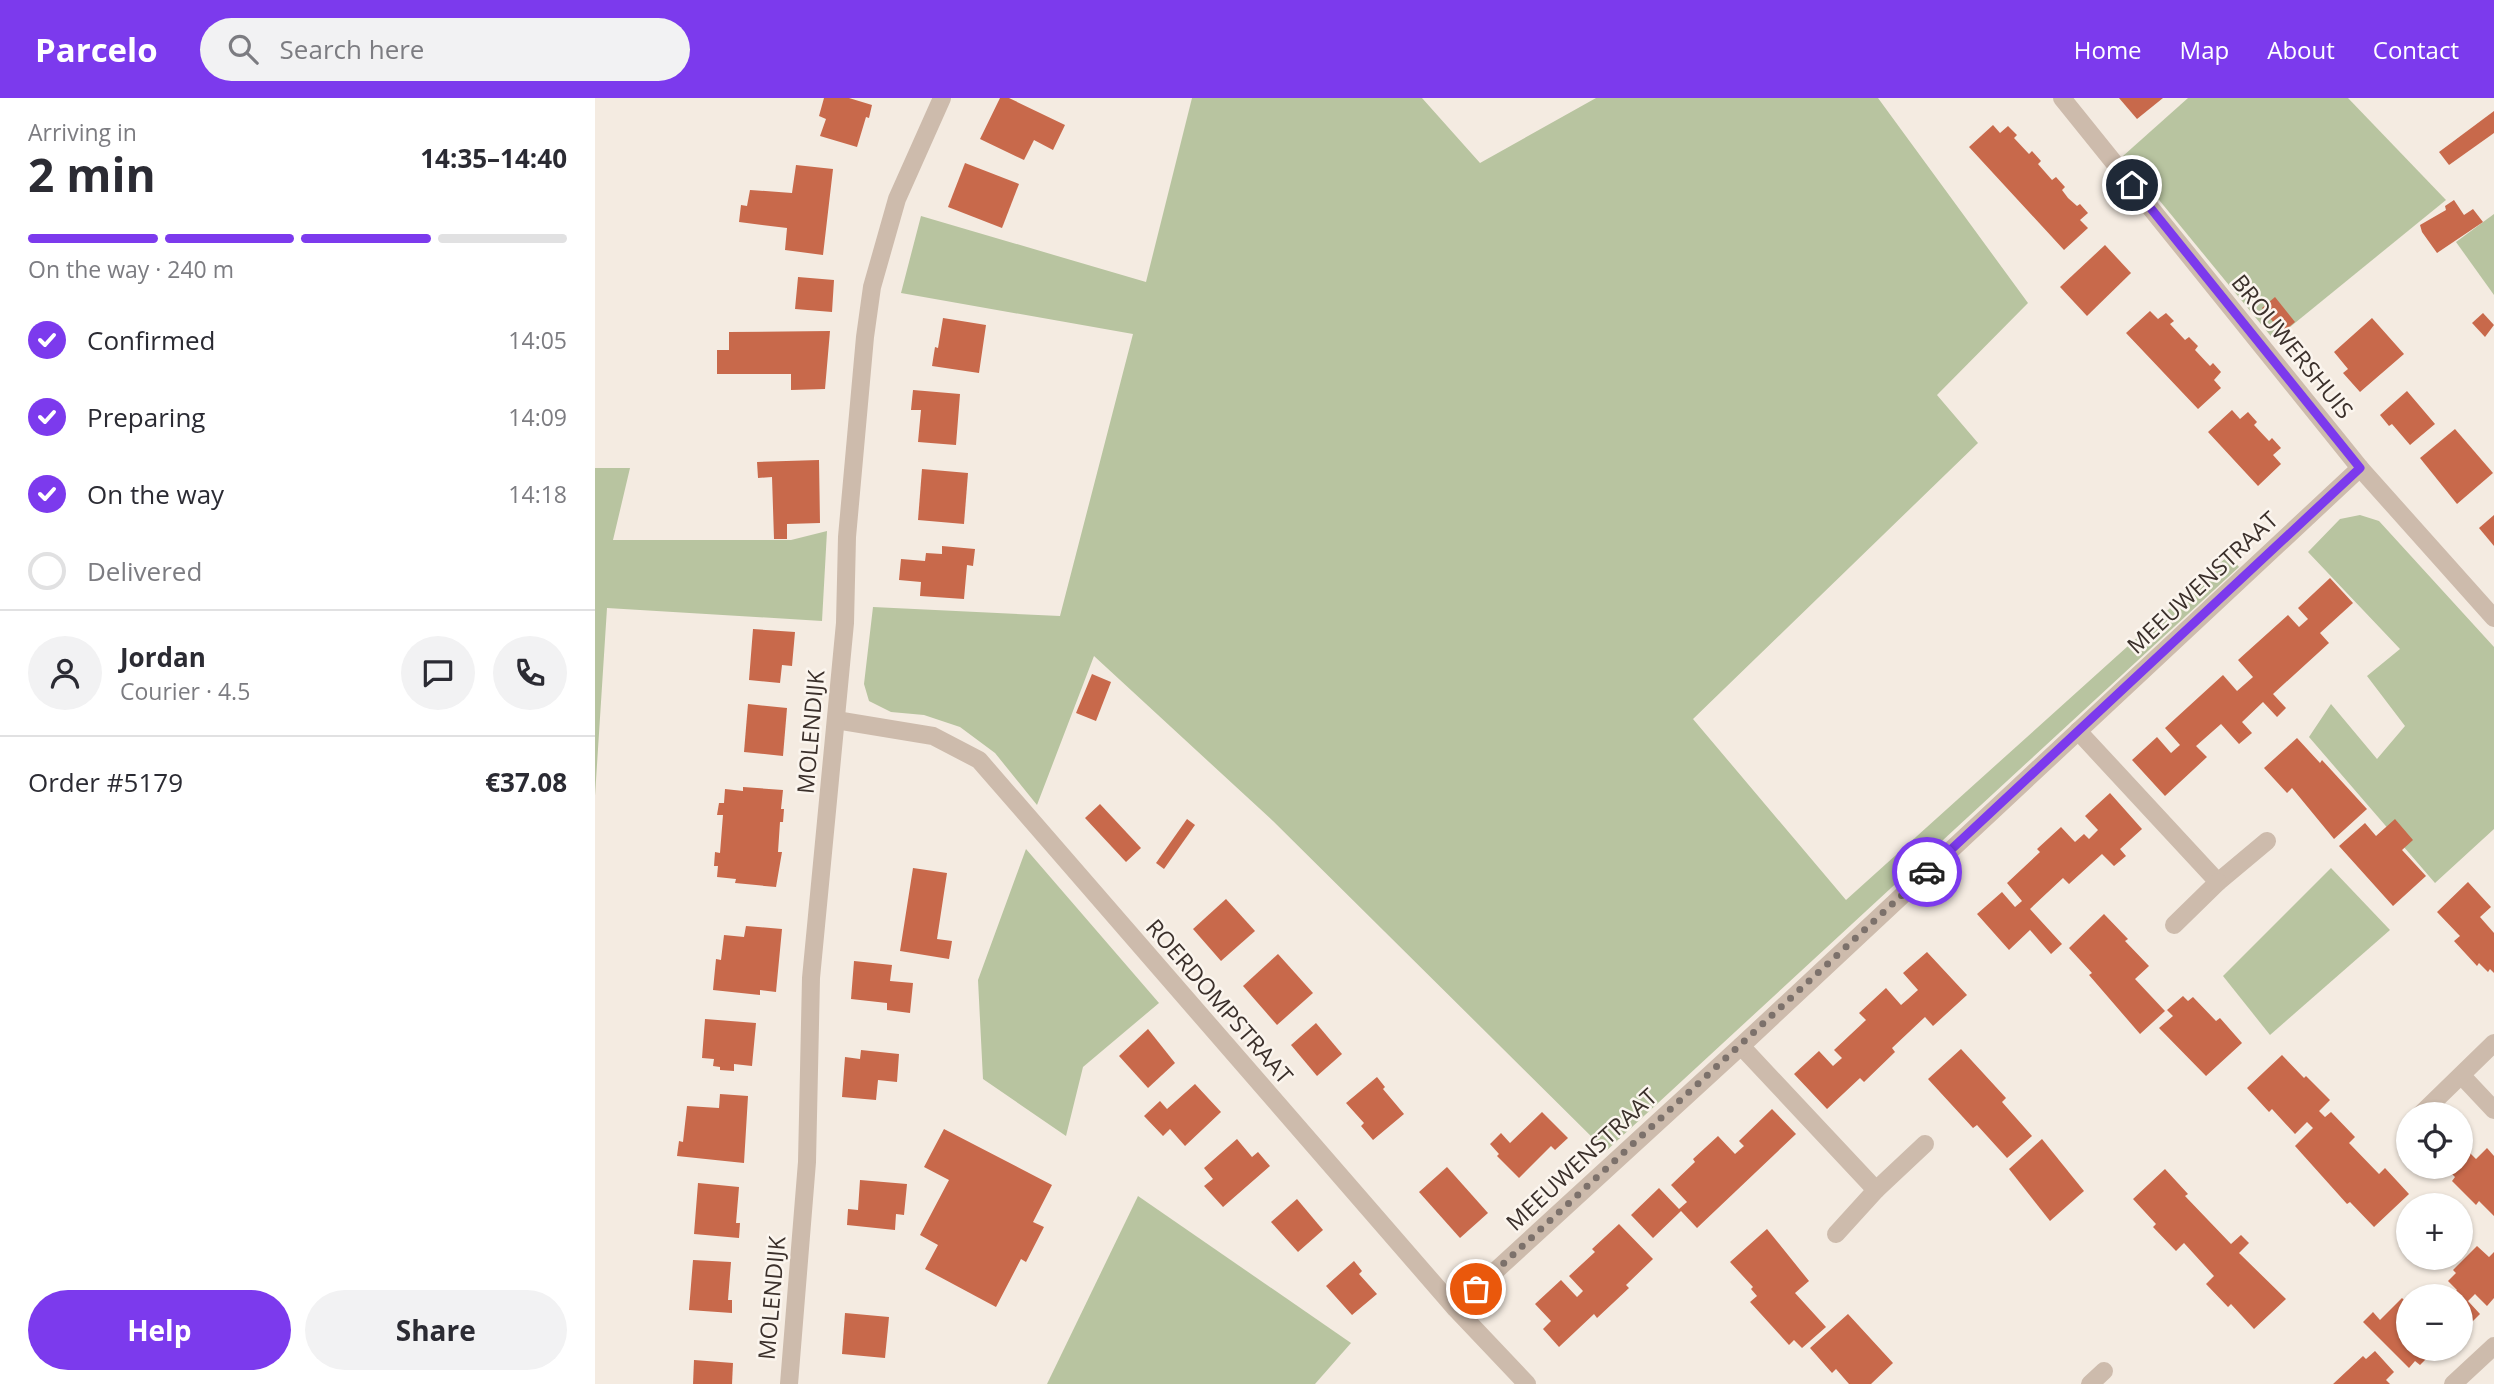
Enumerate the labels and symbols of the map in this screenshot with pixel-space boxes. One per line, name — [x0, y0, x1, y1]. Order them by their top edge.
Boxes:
pin — [2102, 155, 2162, 215]
street label: BROUWERSHUIS — [2225, 267, 2361, 425]
street label: MEEUWENSTRAAT — [2120, 503, 2285, 660]
street label: MOLENDIJK — [789, 668, 831, 795]
courier — [1892, 837, 1962, 907]
street label: ROERDOMPSTRAAT — [1139, 911, 1301, 1091]
street label: MEEUWENSTRAAT — [1499, 1080, 1664, 1237]
street label: MOLENDIJK — [750, 1234, 792, 1361]
pin — [1446, 1259, 1506, 1319]

